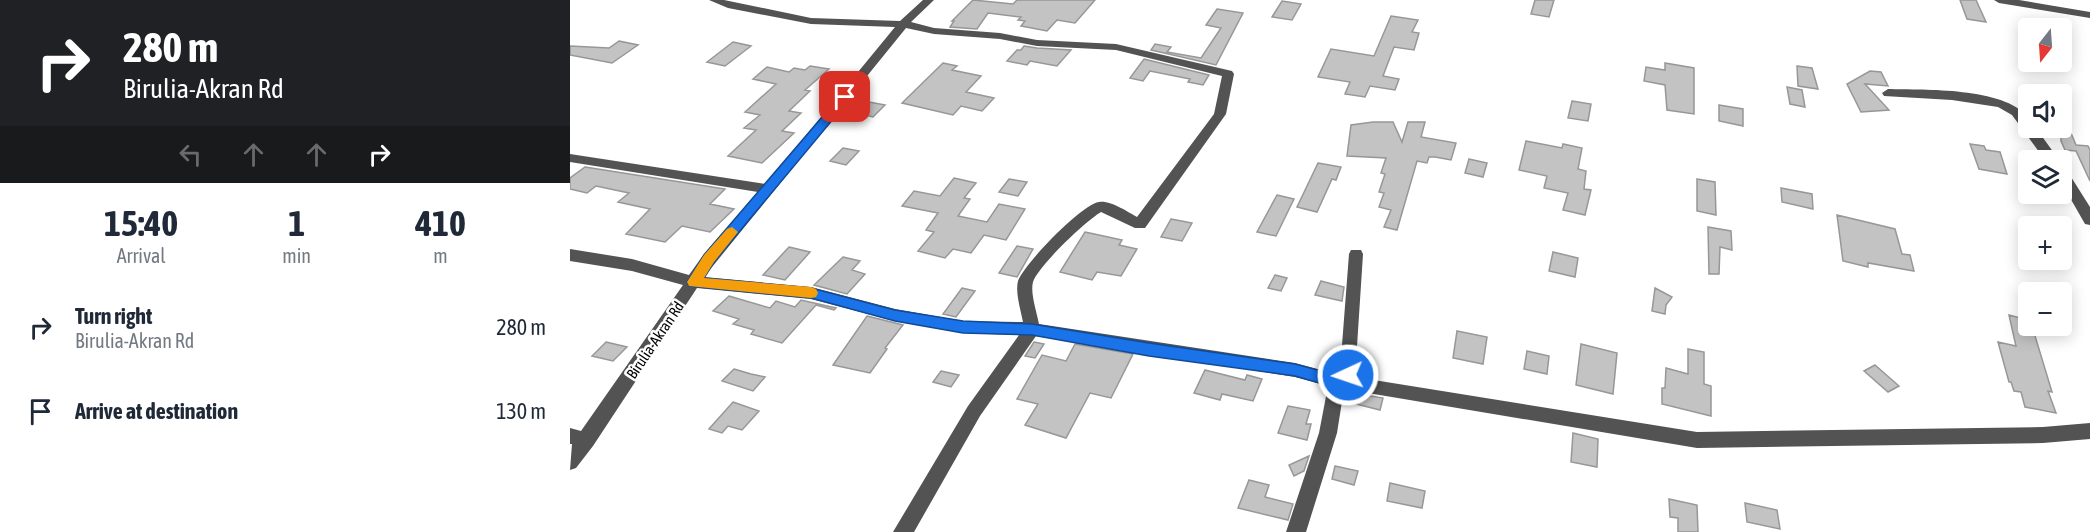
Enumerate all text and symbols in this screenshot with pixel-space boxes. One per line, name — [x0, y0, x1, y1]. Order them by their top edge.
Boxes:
north arrow — [2018, 18, 2072, 72]
map controls — [2018, 18, 2072, 336]
text: 280 m — [123, 23, 218, 71]
icon: right — [24, 24, 102, 102]
pin — [819, 71, 870, 122]
text: Birulia-Akran Rd — [123, 73, 284, 104]
icon: arrive — [828, 80, 861, 113]
button: sound — [2018, 84, 2072, 138]
icon: left — [174, 138, 207, 171]
icon: ahead — [237, 138, 270, 171]
icon: ahead — [300, 138, 333, 171]
icon: right — [363, 138, 396, 171]
button: layers — [2018, 150, 2072, 204]
text: 15:40 — [104, 202, 178, 244]
text: 1 — [288, 202, 305, 244]
text: 410 — [415, 202, 466, 244]
button: + — [2018, 216, 2072, 270]
text: Arrival — [117, 244, 166, 267]
text: min — [282, 244, 311, 267]
text: m — [433, 244, 448, 267]
button: − — [2018, 282, 2072, 336]
street label: Birulia-Akran Rd — [623, 298, 687, 382]
text: Turn right — [75, 303, 152, 329]
icon: right — [24, 311, 57, 344]
text: 280 m — [496, 314, 546, 340]
text: Birulia-Akran Rd — [75, 329, 194, 352]
position arrow — [1316, 343, 1380, 407]
icon: arrive — [24, 395, 57, 428]
text: Arrive at destination — [75, 398, 238, 424]
text: 130 m — [496, 398, 546, 424]

